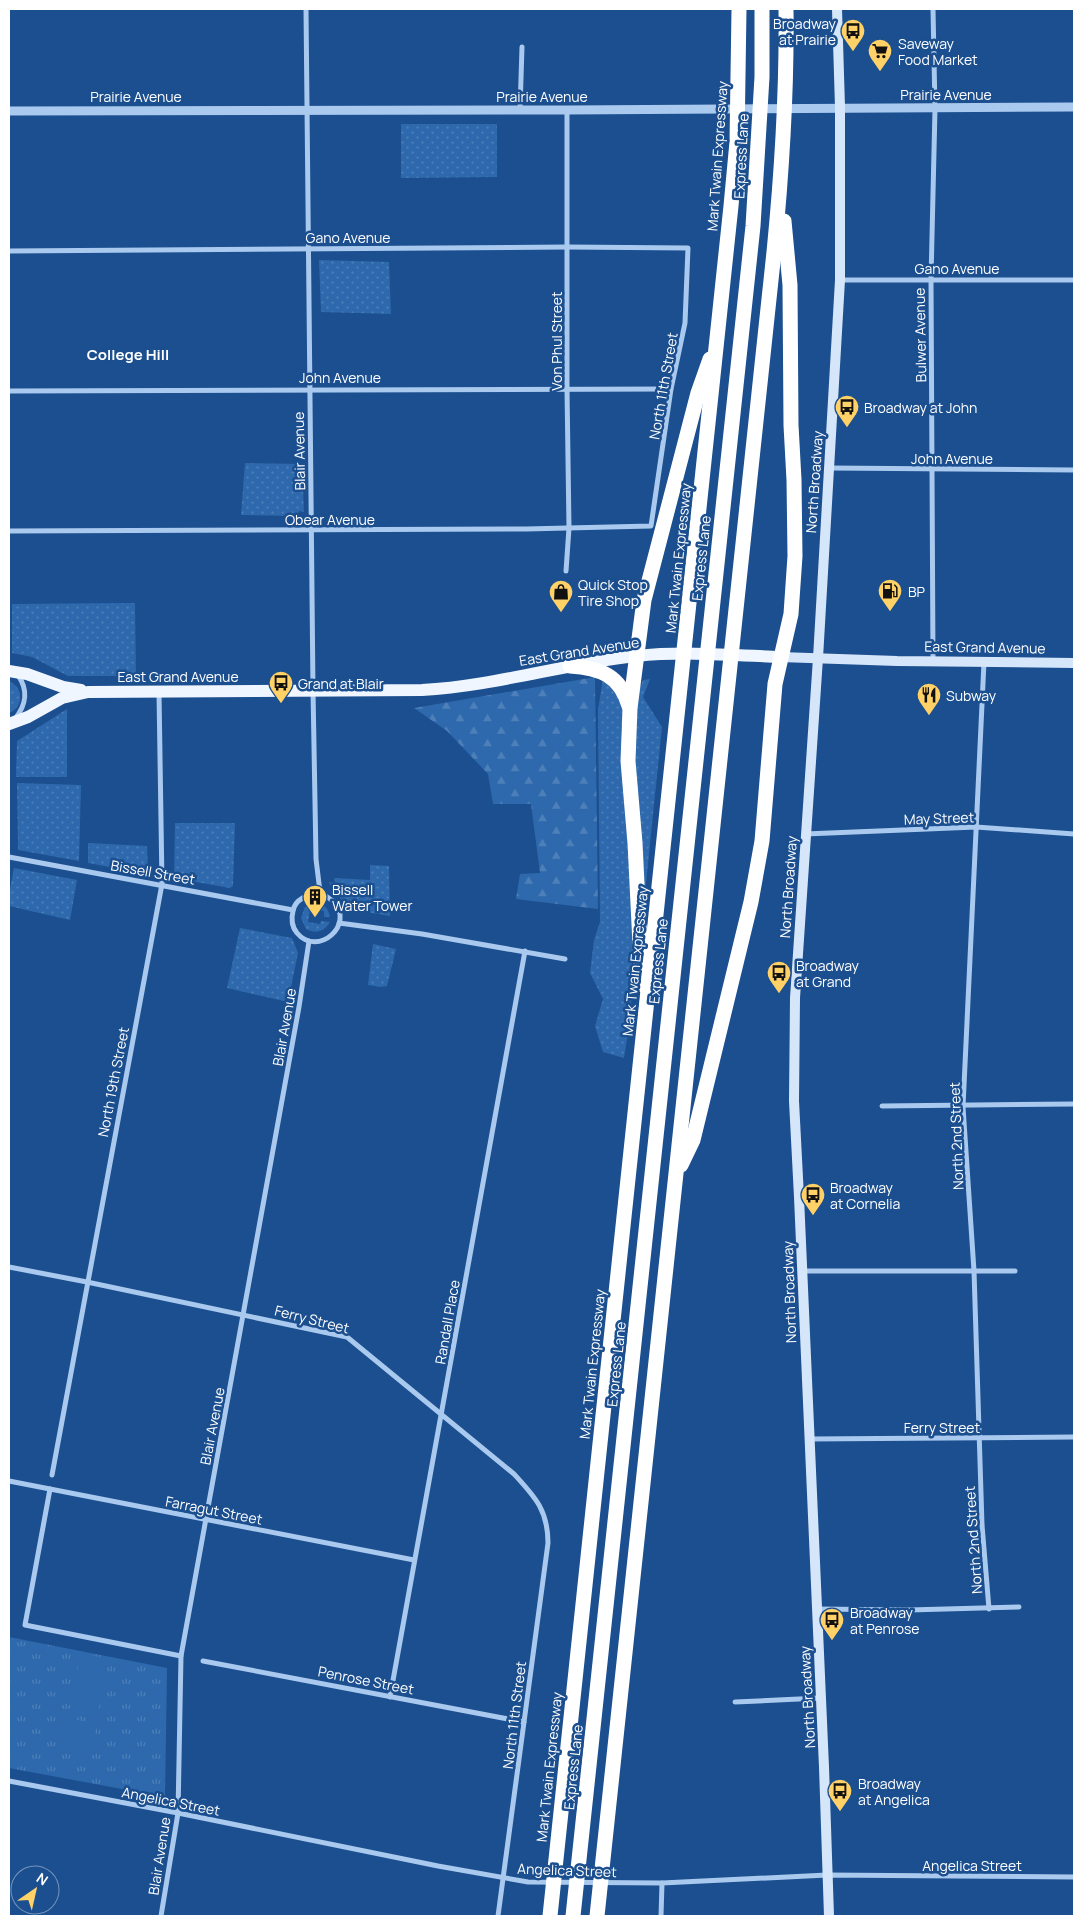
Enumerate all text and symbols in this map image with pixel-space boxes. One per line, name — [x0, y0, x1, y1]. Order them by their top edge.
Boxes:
place label: Broadway at Prairie — [773, 14, 837, 49]
bus stop icon: Broadway at Prairie — [840, 18, 866, 52]
place label: Saveway Food Market — [898, 34, 978, 69]
supermarket icon: Saveway Food Market — [867, 38, 893, 72]
street label: Mark Twain Expressway — [702, 80, 732, 232]
street label: Prairie Avenue — [900, 85, 992, 104]
street label: Prairie Avenue — [90, 87, 182, 106]
street label: Prairie Avenue — [496, 87, 588, 106]
street label: Express Lane — [729, 113, 753, 199]
street label: Gano Avenue — [306, 228, 390, 247]
street label: Gano Avenue — [915, 259, 999, 278]
street label: Bulwer Avenue — [910, 288, 930, 382]
street label: Von Phul Street — [547, 291, 566, 391]
street label: North 11th Street — [644, 331, 682, 441]
district label: College Hill — [87, 344, 169, 365]
street label: John Avenue — [299, 368, 381, 387]
bus stop icon: Broadway at John — [834, 394, 860, 428]
place label: Broadway at John — [864, 398, 977, 417]
street label: Blair Avenue — [289, 411, 309, 491]
street label: North Broadway — [801, 430, 827, 534]
street label: John Avenue — [911, 449, 993, 468]
street label: Mark Twain Expressway — [661, 482, 695, 634]
street label: Obear Avenue — [285, 510, 375, 529]
street label: Express Lane — [687, 514, 715, 602]
place label: Quick Stop Tire Shop — [578, 575, 648, 610]
fuel station icon: BP — [877, 578, 903, 612]
shop icon: Quick Stop Tire Shop — [548, 579, 574, 613]
place label: BP — [908, 582, 926, 601]
street label: East Grand Avenue — [518, 632, 640, 670]
street label: East Grand Avenue — [924, 636, 1046, 658]
street label: East Grand Avenue — [117, 667, 239, 686]
bus stop icon: Grand at Blair — [268, 670, 294, 704]
place label: Grand at Blair — [298, 674, 384, 693]
restaurant icon: Subway — [916, 682, 942, 716]
place label: Subway — [946, 686, 997, 705]
street label: May Street — [903, 807, 975, 829]
street label: North Broadway — [775, 835, 801, 939]
street label: Bissell Street — [109, 855, 197, 889]
place label: Bissell Water Tower — [332, 880, 413, 915]
building icon: Bissell Water Tower — [302, 884, 328, 918]
street label: Mark Twain Expressway — [618, 885, 652, 1037]
street label: Express Lane — [644, 917, 672, 1005]
place label: Broadway at Grand — [796, 956, 860, 991]
bus stop icon: Broadway at Grand — [766, 960, 792, 994]
street label: Blair Avenue — [268, 987, 300, 1067]
street label: North 19th Street — [93, 1025, 133, 1139]
street label: North 2nd Street — [945, 1081, 967, 1190]
place label: Broadway at Cornelia — [830, 1178, 900, 1213]
bus stop icon: Broadway at Cornelia — [800, 1182, 826, 1216]
street label: North Broadway — [778, 1240, 800, 1344]
street label: Randall Place — [430, 1278, 464, 1366]
street label: Mark Twain Expressway — [575, 1288, 609, 1440]
street label: Ferry Street — [273, 1301, 352, 1338]
street label: Express Lane — [602, 1320, 630, 1408]
street label: Blair Avenue — [195, 1386, 229, 1466]
street label: Ferry Street — [904, 1418, 981, 1437]
street label: North 2nd Street — [960, 1485, 986, 1595]
street label: Farragut Street — [164, 1491, 264, 1529]
place label: Broadway at Penrose — [850, 1603, 920, 1638]
bus stop icon: Broadway at Penrose — [819, 1607, 845, 1641]
street label: North Broadway — [795, 1645, 819, 1749]
street label: North 11th Street — [498, 1660, 530, 1770]
street label: Penrose Street — [316, 1661, 416, 1699]
street label: Mark Twain Expressway — [532, 1691, 566, 1843]
street label: Express Lane — [559, 1723, 587, 1811]
place label: Broadway at Angelica — [858, 1774, 930, 1809]
bus stop icon: Broadway at Angelica — [827, 1778, 853, 1812]
street label: Angelica Street — [120, 1782, 222, 1820]
street label: Blair Avenue — [143, 1816, 175, 1896]
street label: Angelica Street — [922, 1856, 1022, 1875]
street label: Angelica Street — [517, 1859, 617, 1881]
north arrow — [10, 1865, 60, 1915]
text: N — [33, 1868, 52, 1889]

